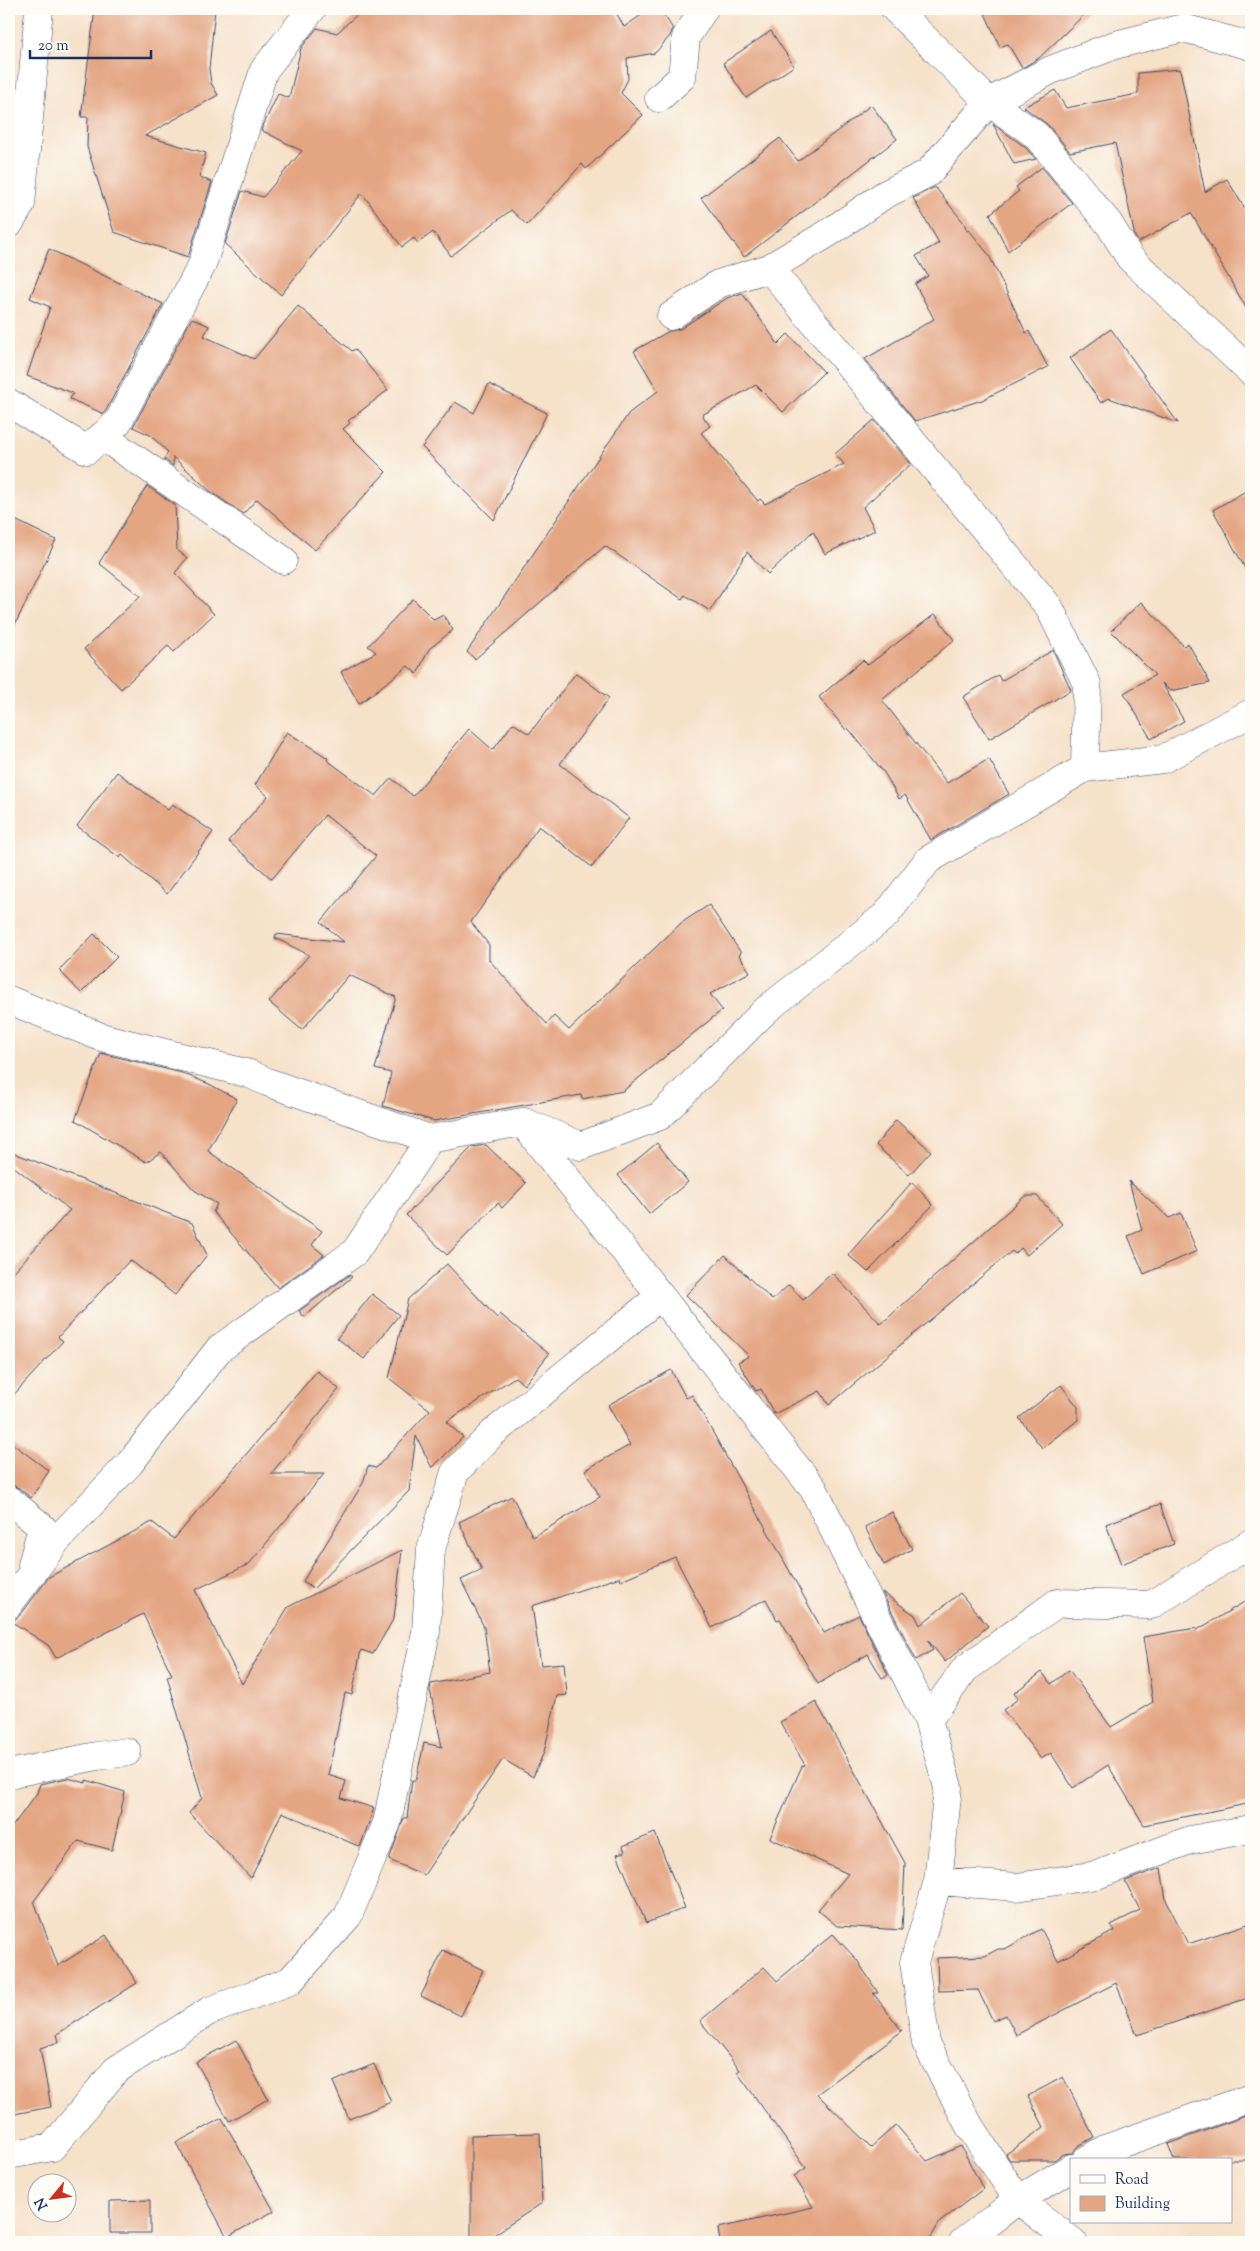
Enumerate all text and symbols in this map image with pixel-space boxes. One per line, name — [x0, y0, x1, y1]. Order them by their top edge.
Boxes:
scale bar — [30, 28, 151, 60]
text: 20 m — [38, 36, 69, 57]
legend — [1070, 2158, 1232, 2224]
text: Road — [1115, 2170, 1149, 2191]
north arrow — [28, 2174, 78, 2224]
text: N — [31, 2194, 54, 2213]
text: Building — [1115, 2194, 1170, 2215]

